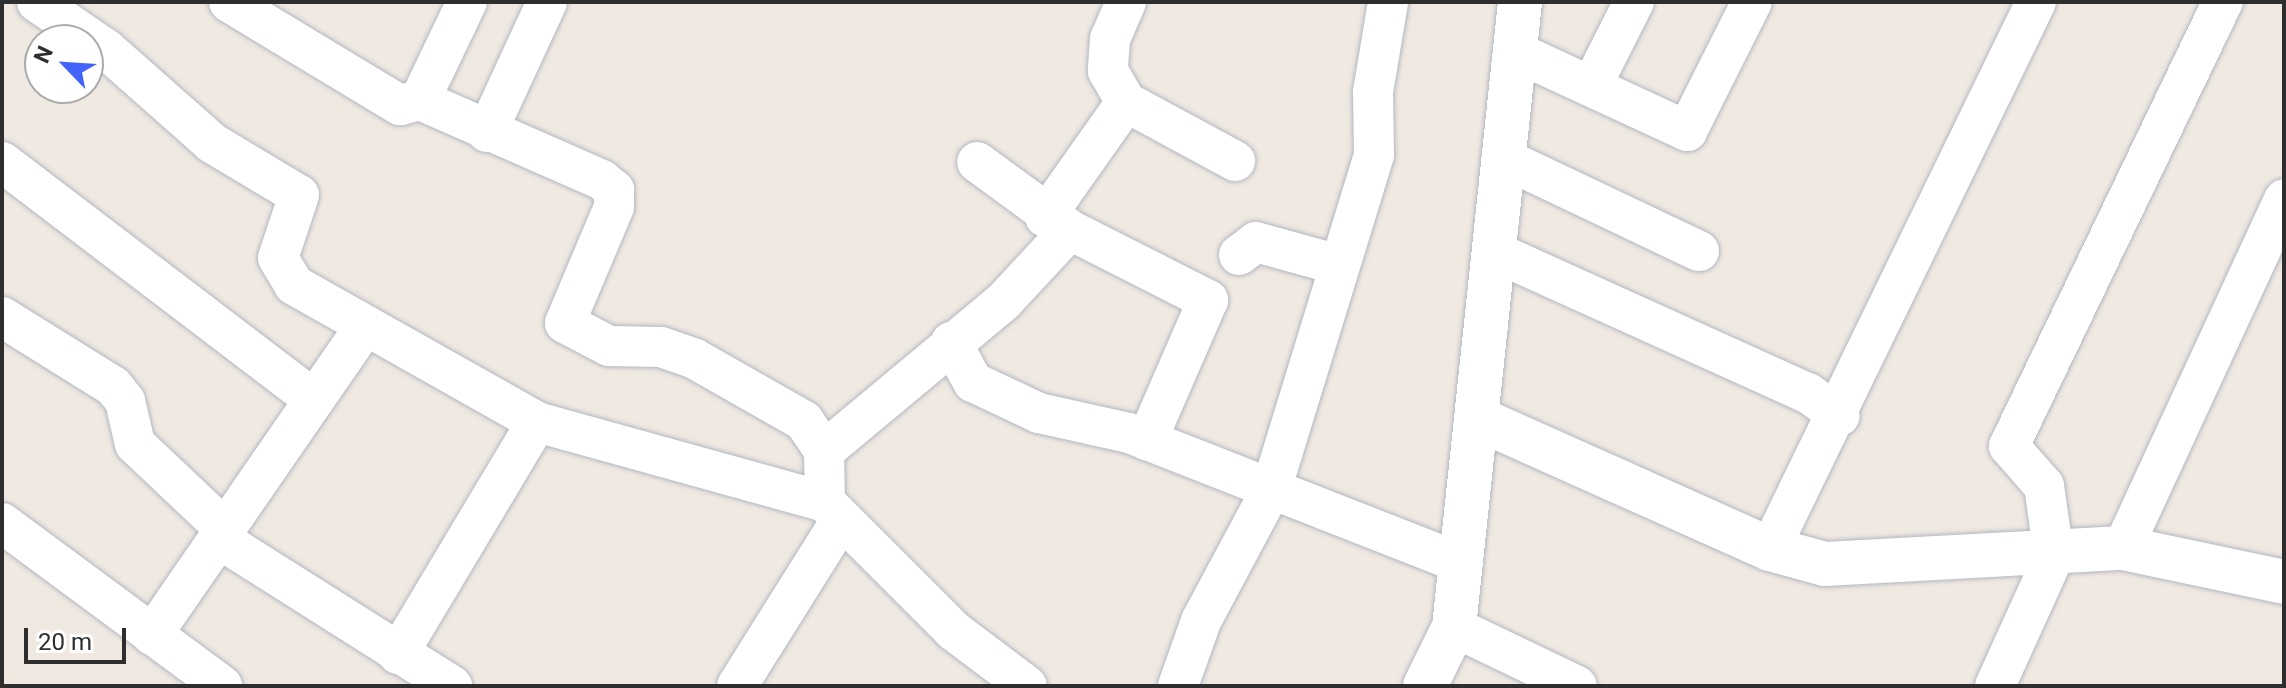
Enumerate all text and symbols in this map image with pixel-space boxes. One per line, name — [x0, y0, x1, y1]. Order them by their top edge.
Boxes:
north arrow — [24, 24, 104, 104]
text: N — [29, 42, 58, 67]
scale bar — [28, 612, 130, 662]
text: 20 m — [38, 628, 92, 656]

